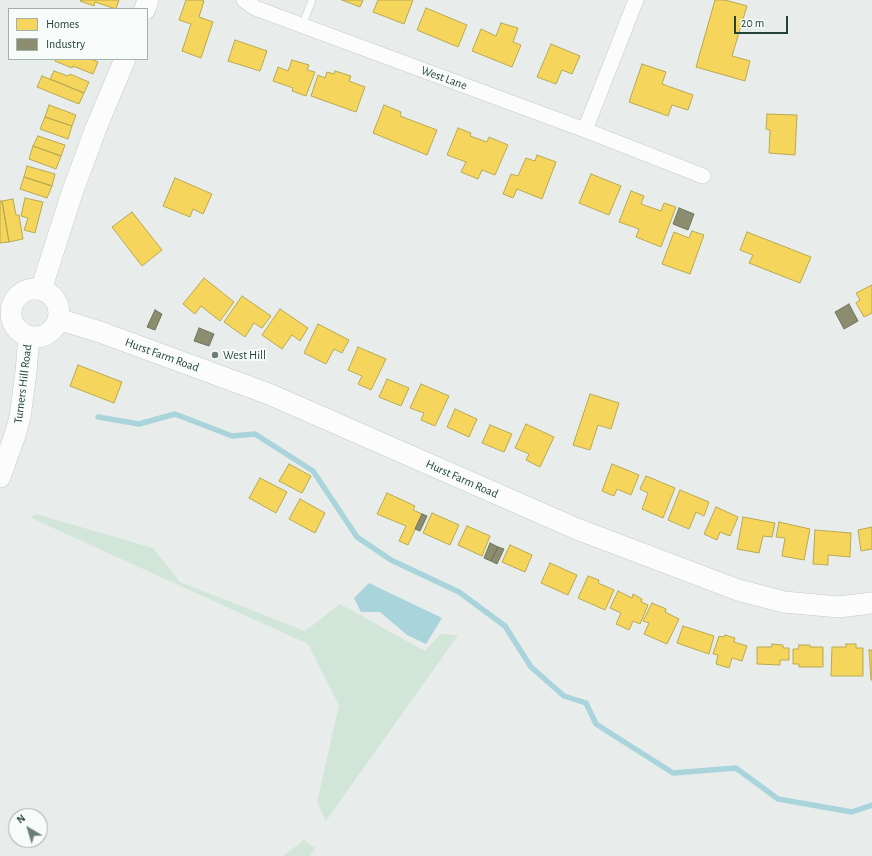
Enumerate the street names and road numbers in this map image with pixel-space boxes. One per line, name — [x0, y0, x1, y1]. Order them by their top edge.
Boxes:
street label: West Lane — [419, 63, 469, 93]
street label: Hurst Farm Road — [123, 335, 201, 375]
street label: Turners Hill Road — [11, 344, 35, 424]
street label: Hurst Farm Road — [424, 457, 500, 501]

